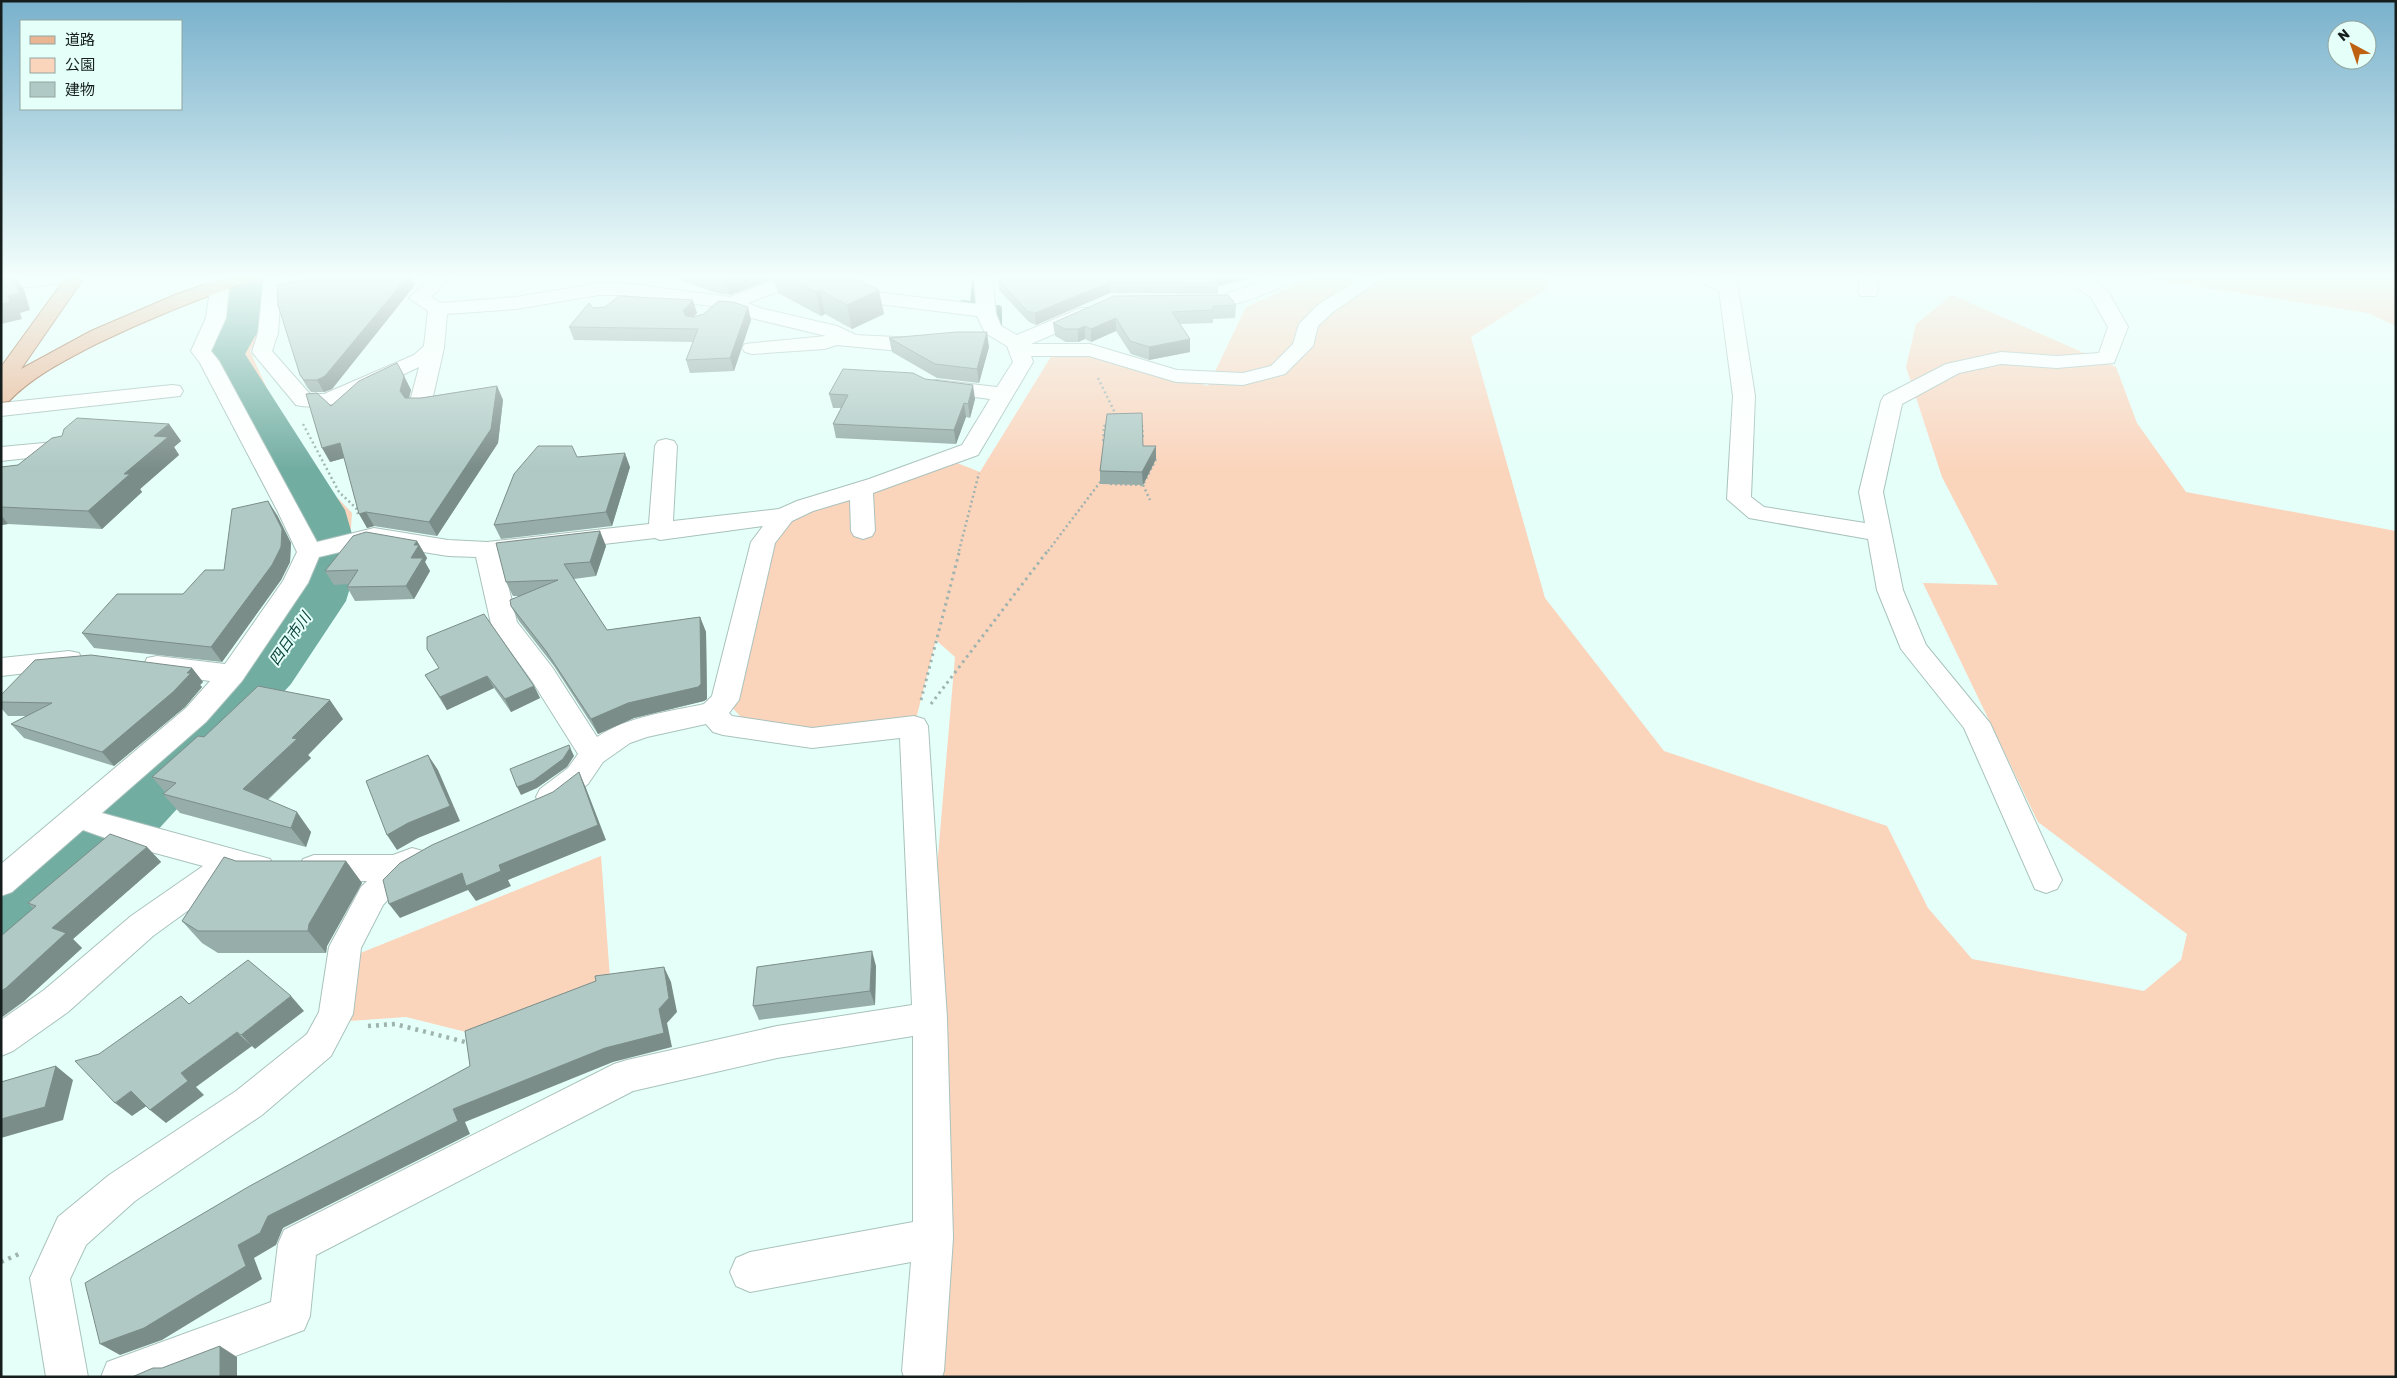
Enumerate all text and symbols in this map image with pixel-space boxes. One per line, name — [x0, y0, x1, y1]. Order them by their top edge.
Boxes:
legend — [20, 20, 182, 110]
north arrow — [2327, 20, 2377, 70]
text: N — [2335, 26, 2353, 45]
text: 道路 — [65, 31, 95, 49]
text: 公園 — [65, 56, 95, 74]
text: 建物 — [65, 81, 95, 99]
water label: 四日市川 — [265, 608, 316, 669]

